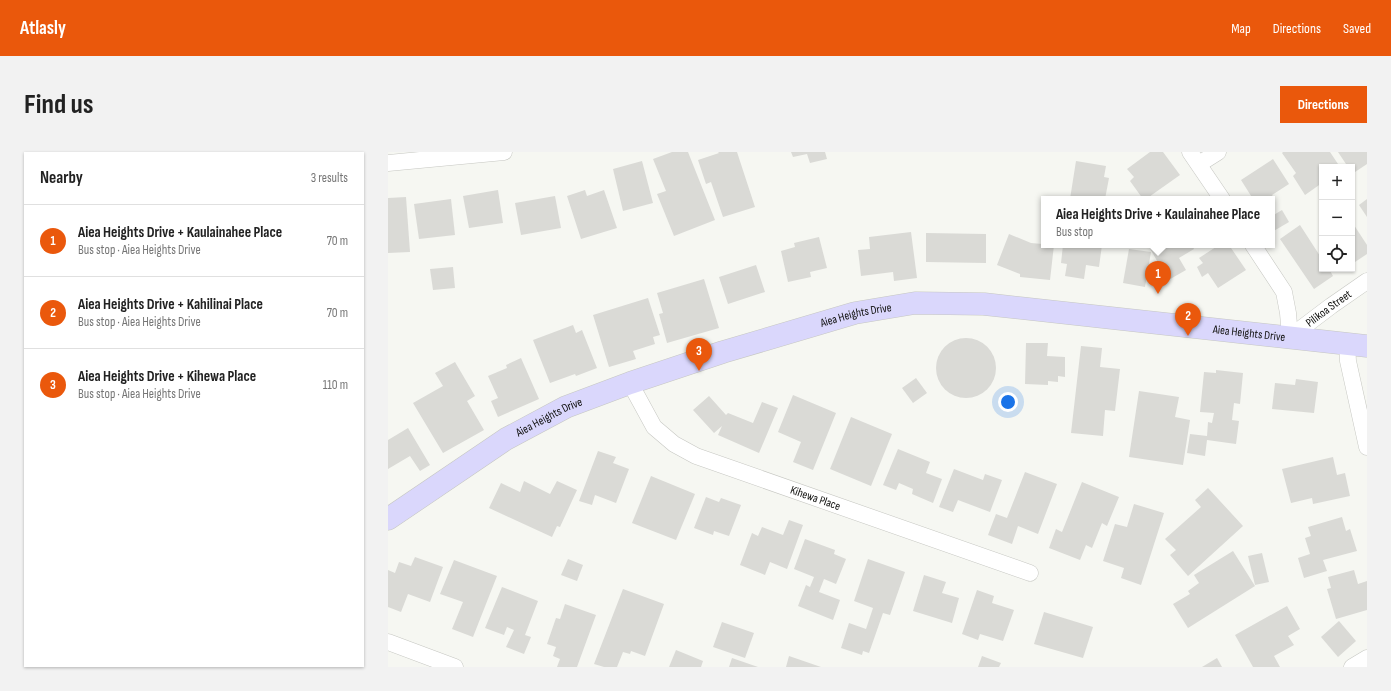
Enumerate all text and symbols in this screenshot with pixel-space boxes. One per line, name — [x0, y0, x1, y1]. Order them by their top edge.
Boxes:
text: Atlasly — [20, 17, 66, 40]
text: Map — [1231, 20, 1251, 37]
text: Directions — [1273, 20, 1321, 37]
text: Saved — [1343, 20, 1371, 37]
button: Directions — [1280, 86, 1367, 123]
text: Find us — [24, 88, 93, 121]
map controls — [1319, 164, 1355, 272]
button: + — [1319, 164, 1355, 200]
text: Nearby — [40, 168, 83, 188]
text: 3 results — [311, 170, 348, 186]
popup — [1041, 196, 1275, 248]
button: − — [1319, 200, 1355, 236]
text: Aiea Heights Drive + Kaulainahee Place — [1056, 205, 1260, 224]
text: Aiea Heights Drive + Kaulainahee Place — [78, 223, 282, 242]
text: Bus stop — [1056, 224, 1093, 240]
text: 1 — [50, 233, 56, 249]
text: 70 m — [327, 233, 348, 249]
button: locate — [1319, 236, 1355, 272]
text: Bus stop · Aiea Heights Drive — [78, 242, 201, 258]
pin: 1 — [1145, 261, 1171, 294]
street label: Pilikoa Street — [1303, 287, 1355, 331]
text: Aiea Heights Drive + Kahilinai Place — [78, 295, 263, 314]
street label: Aiea Heights Drive — [818, 300, 893, 331]
pin: 2 — [1175, 303, 1201, 336]
text: 2 — [50, 305, 56, 321]
text: 70 m — [327, 305, 348, 321]
text: Bus stop · Aiea Heights Drive — [78, 314, 201, 330]
street label: Aiea Heights Drive — [1211, 322, 1286, 345]
pin: 3 — [686, 338, 712, 371]
text: Aiea Heights Drive + Kihewa Place — [78, 367, 256, 386]
text: 3 — [50, 377, 56, 393]
text: 110 m — [323, 377, 348, 393]
text: Bus stop · Aiea Heights Drive — [78, 386, 201, 402]
your location — [998, 392, 1018, 412]
street label: Aiea Heights Drive — [512, 394, 585, 441]
street label: Kihewa Place — [788, 483, 843, 514]

